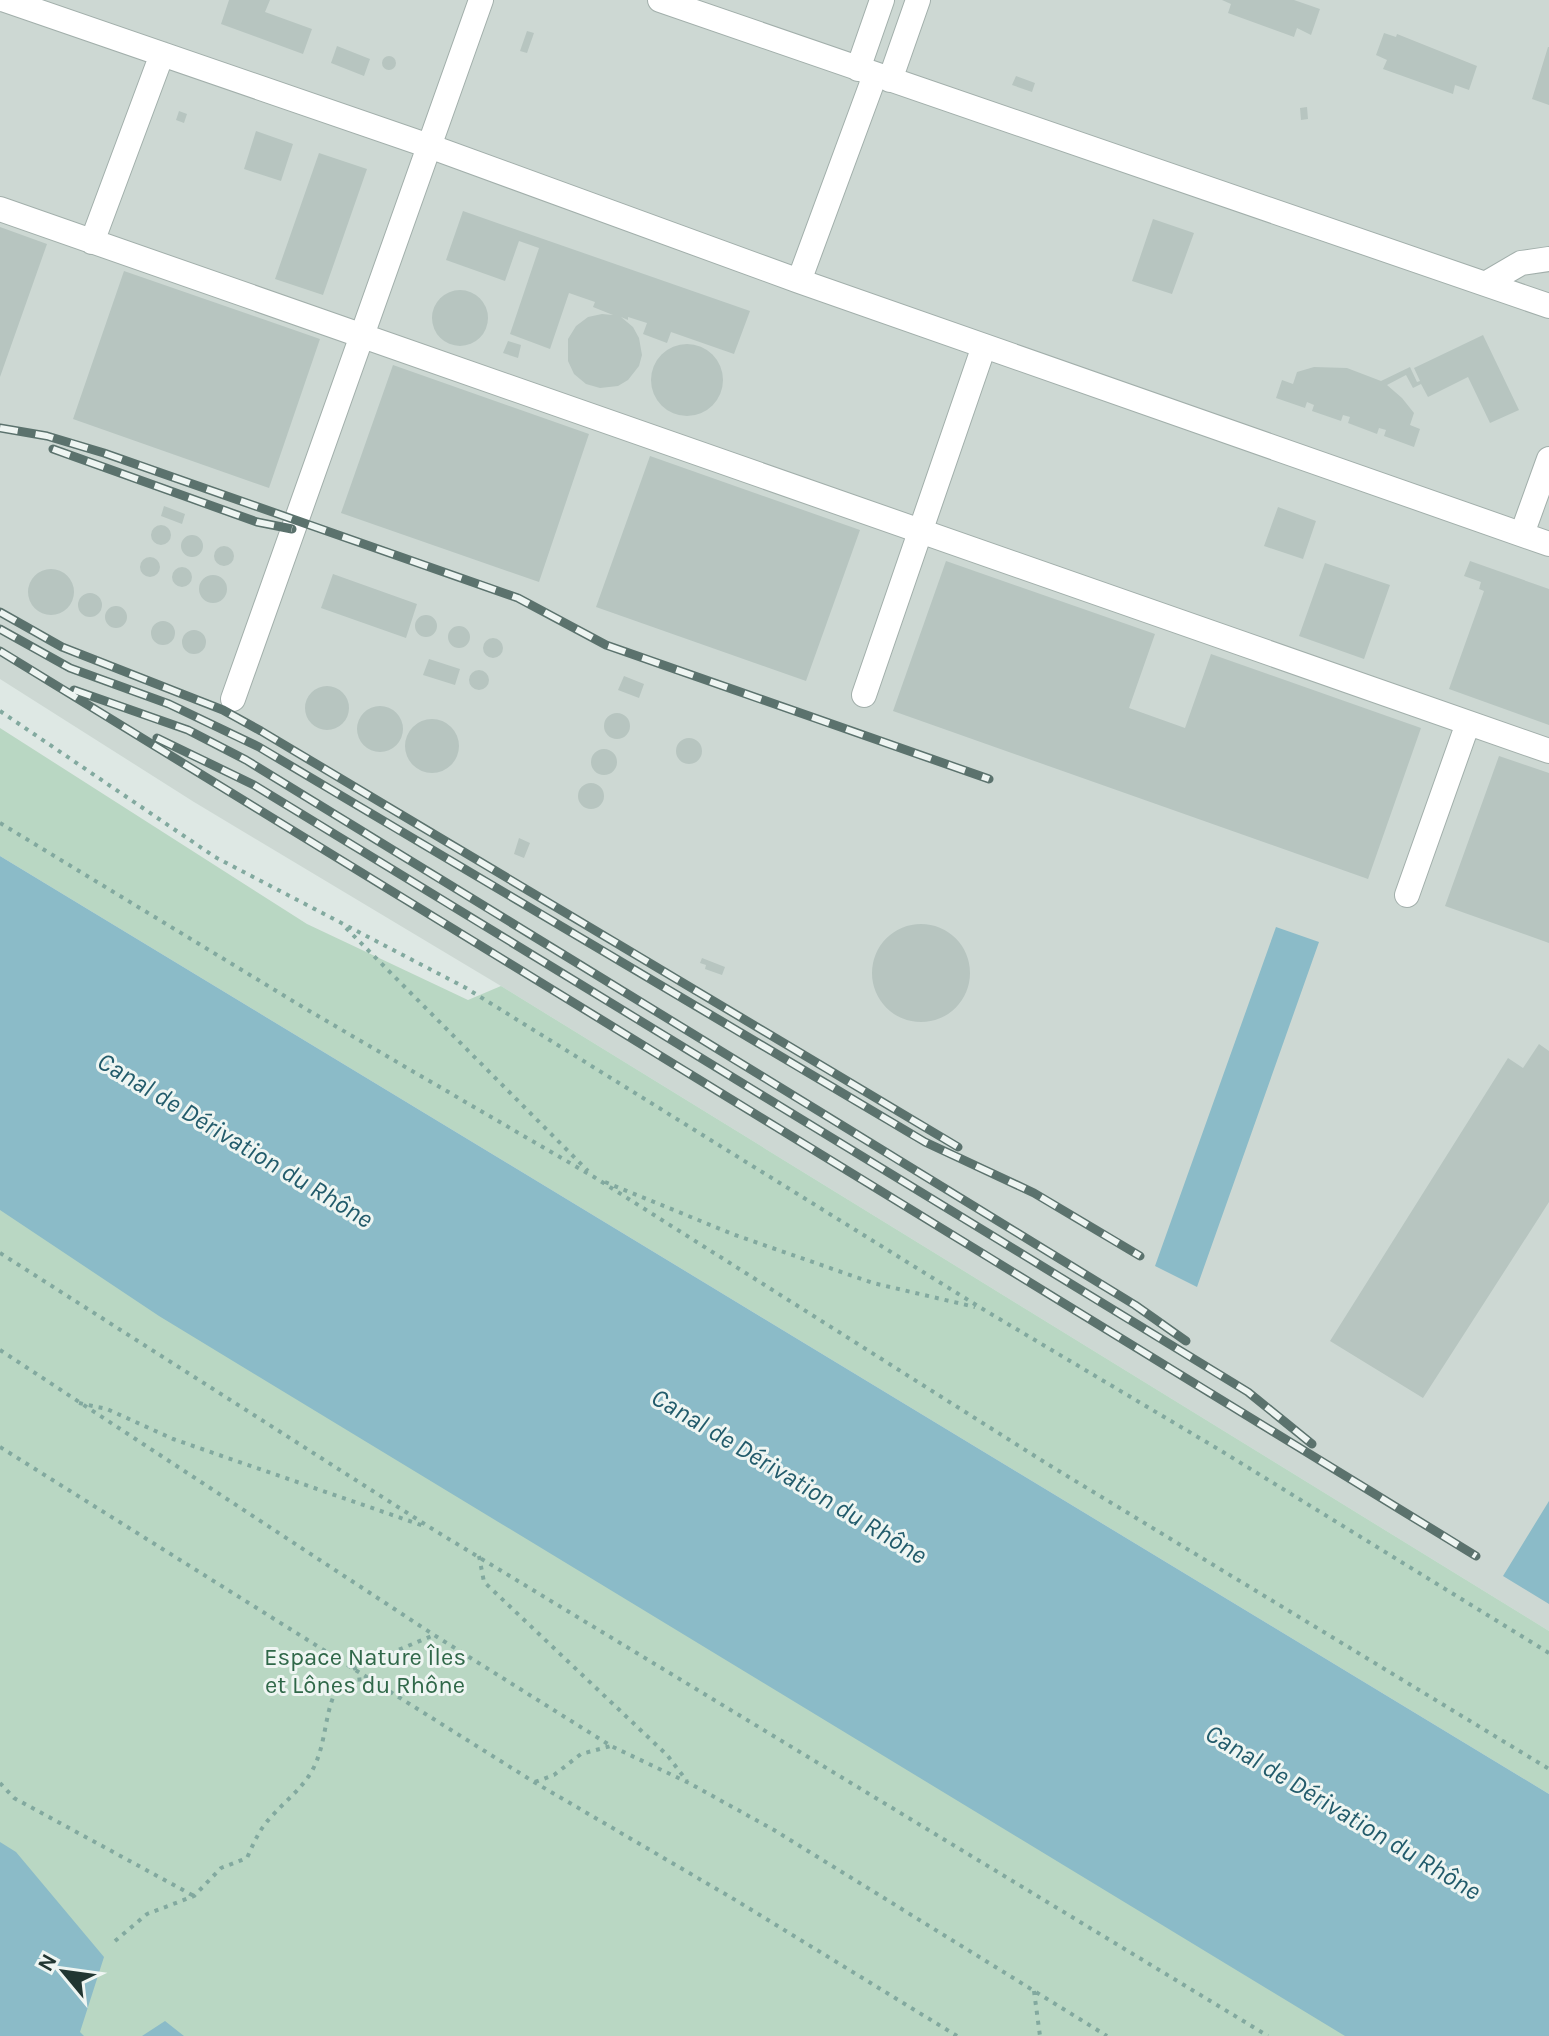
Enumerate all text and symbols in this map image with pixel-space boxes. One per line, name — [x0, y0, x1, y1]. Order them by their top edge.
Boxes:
water label: Canal de Dérivation du Rhône — [92, 1045, 378, 1235]
water label: Canal de Dérivation du Rhône — [646, 1381, 932, 1571]
park label: Espace Nature Îles et Lônes du Rhône — [264, 1643, 466, 1699]
water label: Canal de Dérivation du Rhône — [1200, 1717, 1486, 1907]
north arrow — [24, 1932, 104, 2012]
text: N — [32, 1950, 63, 1976]

